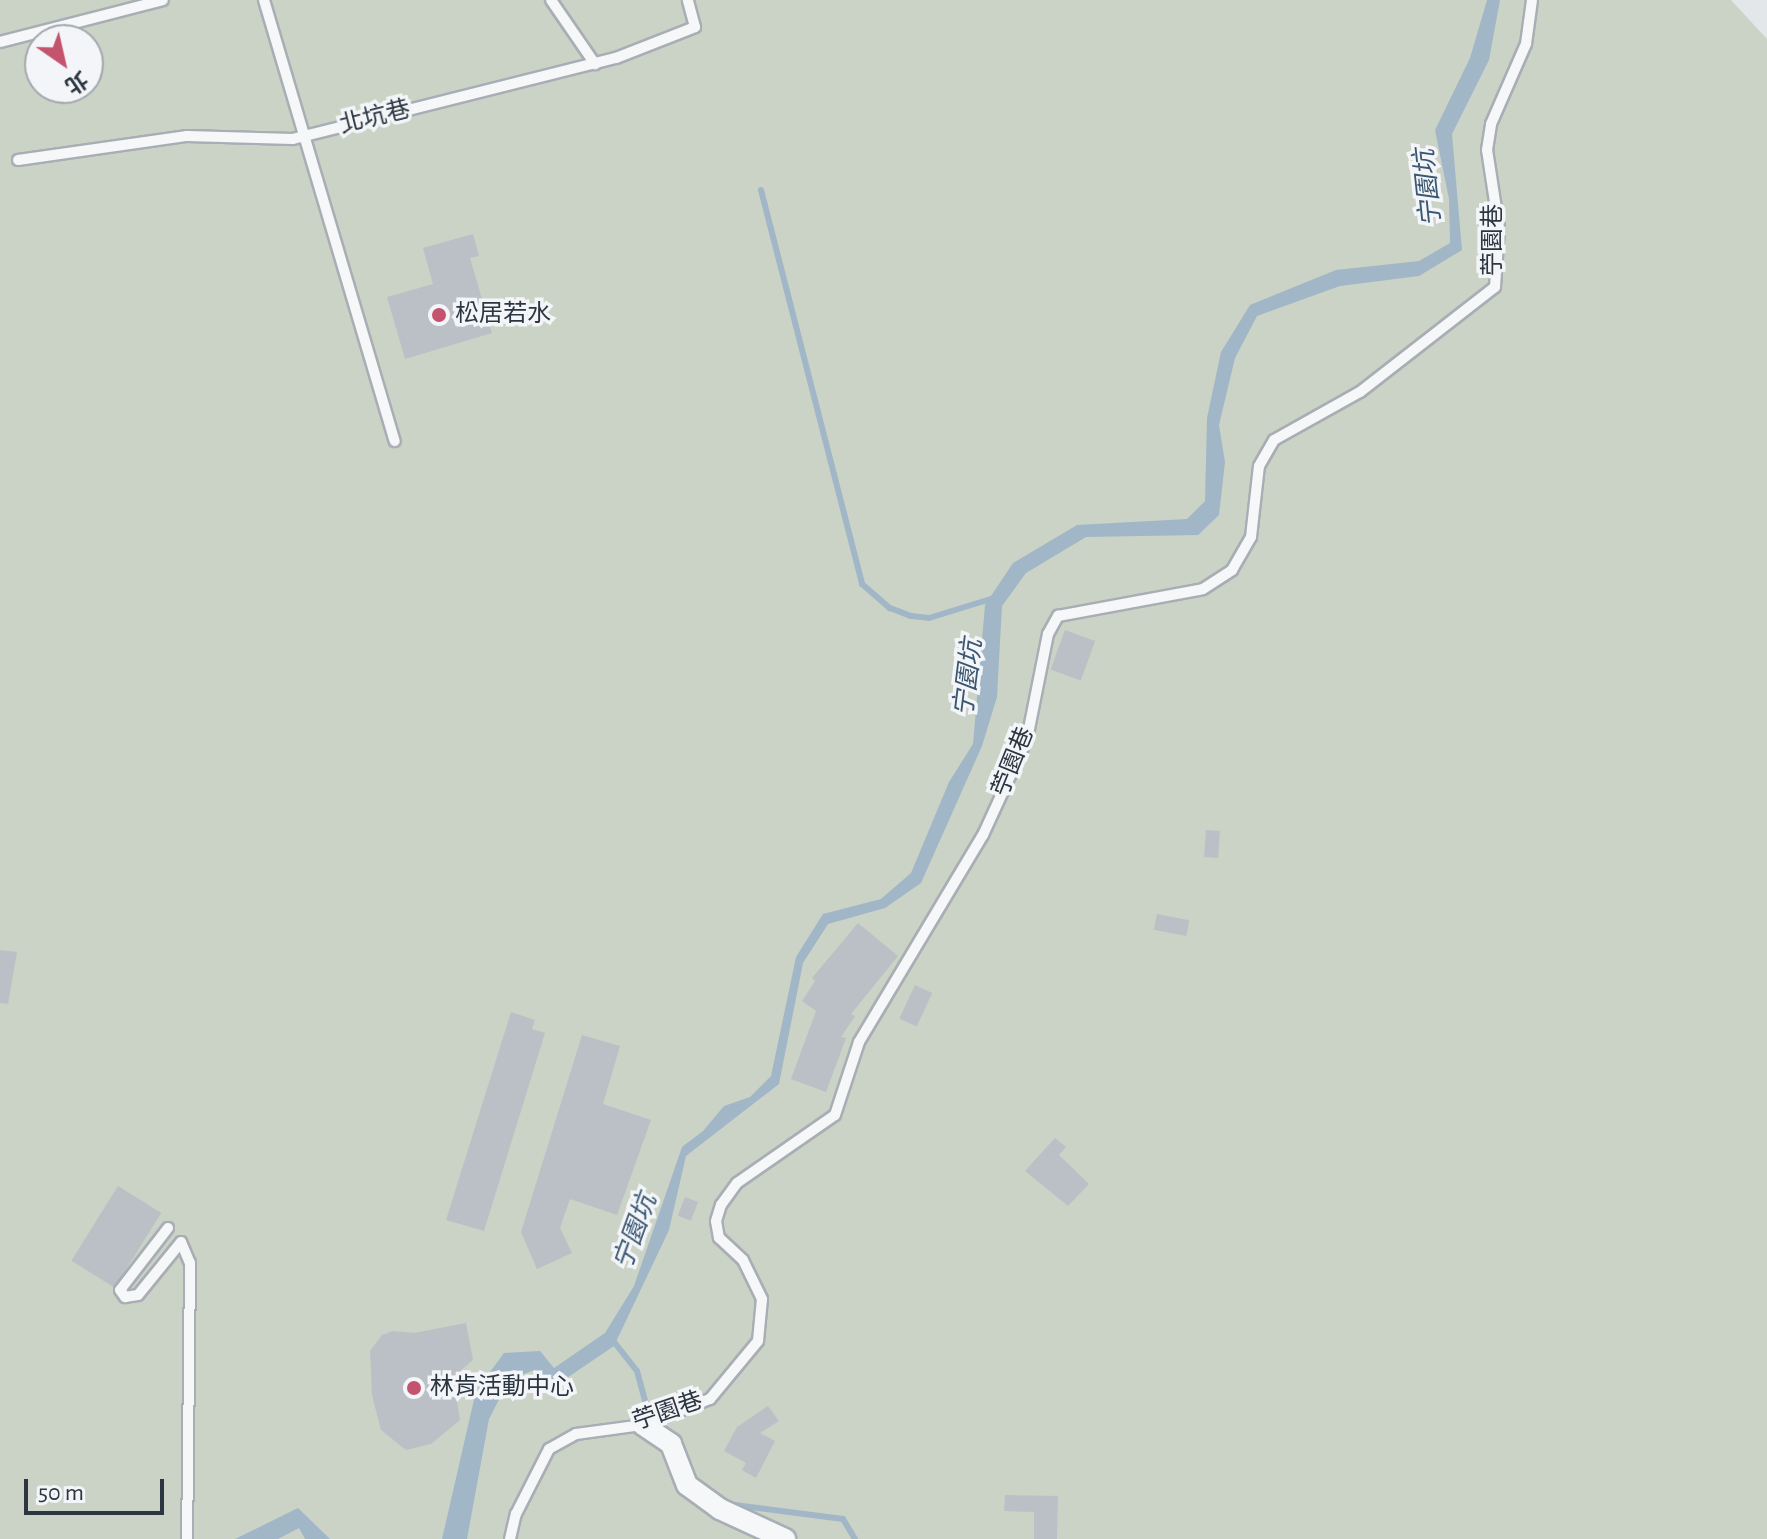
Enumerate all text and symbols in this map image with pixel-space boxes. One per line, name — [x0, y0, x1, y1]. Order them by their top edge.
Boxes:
north arrow — [24, 24, 104, 104]
text: 北 — [61, 67, 92, 98]
street label: 北坑巷 — [337, 95, 413, 141]
water label: 宁園坑 — [1409, 148, 1449, 228]
street label: 苧園巷 — [1480, 204, 1508, 276]
place label: 松居若水 — [455, 301, 551, 329]
marker: 松居若水 — [430, 306, 448, 324]
water label: 宁園坑 — [949, 637, 989, 719]
street label: 苧園巷 — [987, 723, 1041, 801]
water label: 宁園坑 — [608, 1190, 664, 1274]
place label: 林肯活動中心 — [430, 1374, 574, 1402]
marker: 林肯活動中心 — [405, 1379, 423, 1397]
street label: 苧園巷 — [629, 1387, 707, 1437]
scale bar — [28, 1463, 168, 1513]
text: 50 m — [38, 1481, 84, 1505]

